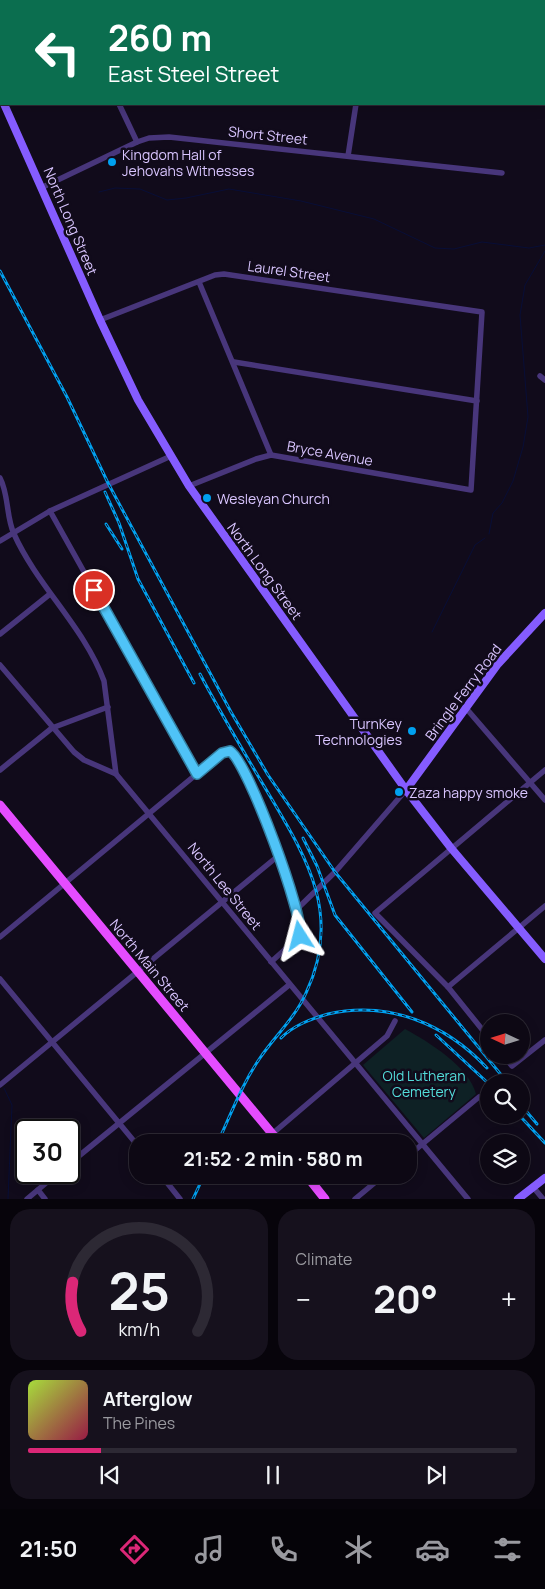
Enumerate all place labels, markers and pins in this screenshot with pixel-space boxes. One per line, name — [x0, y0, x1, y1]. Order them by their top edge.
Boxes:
place label: Kingdom Hall of Jehovahs Witnesses — [122, 145, 254, 180]
marker: Kingdom Hall of Jehovahs Witnesses — [106, 156, 118, 168]
place label: Wesleyan Church — [217, 489, 330, 508]
marker: Wesleyan Church — [201, 492, 213, 504]
pin — [73, 569, 115, 611]
place label: TurnKey Technologies — [315, 714, 403, 749]
marker: TurnKey Technologies — [406, 725, 418, 737]
place label: Zaza happy smoke — [409, 783, 528, 802]
marker: Zaza happy smoke — [393, 786, 405, 798]

